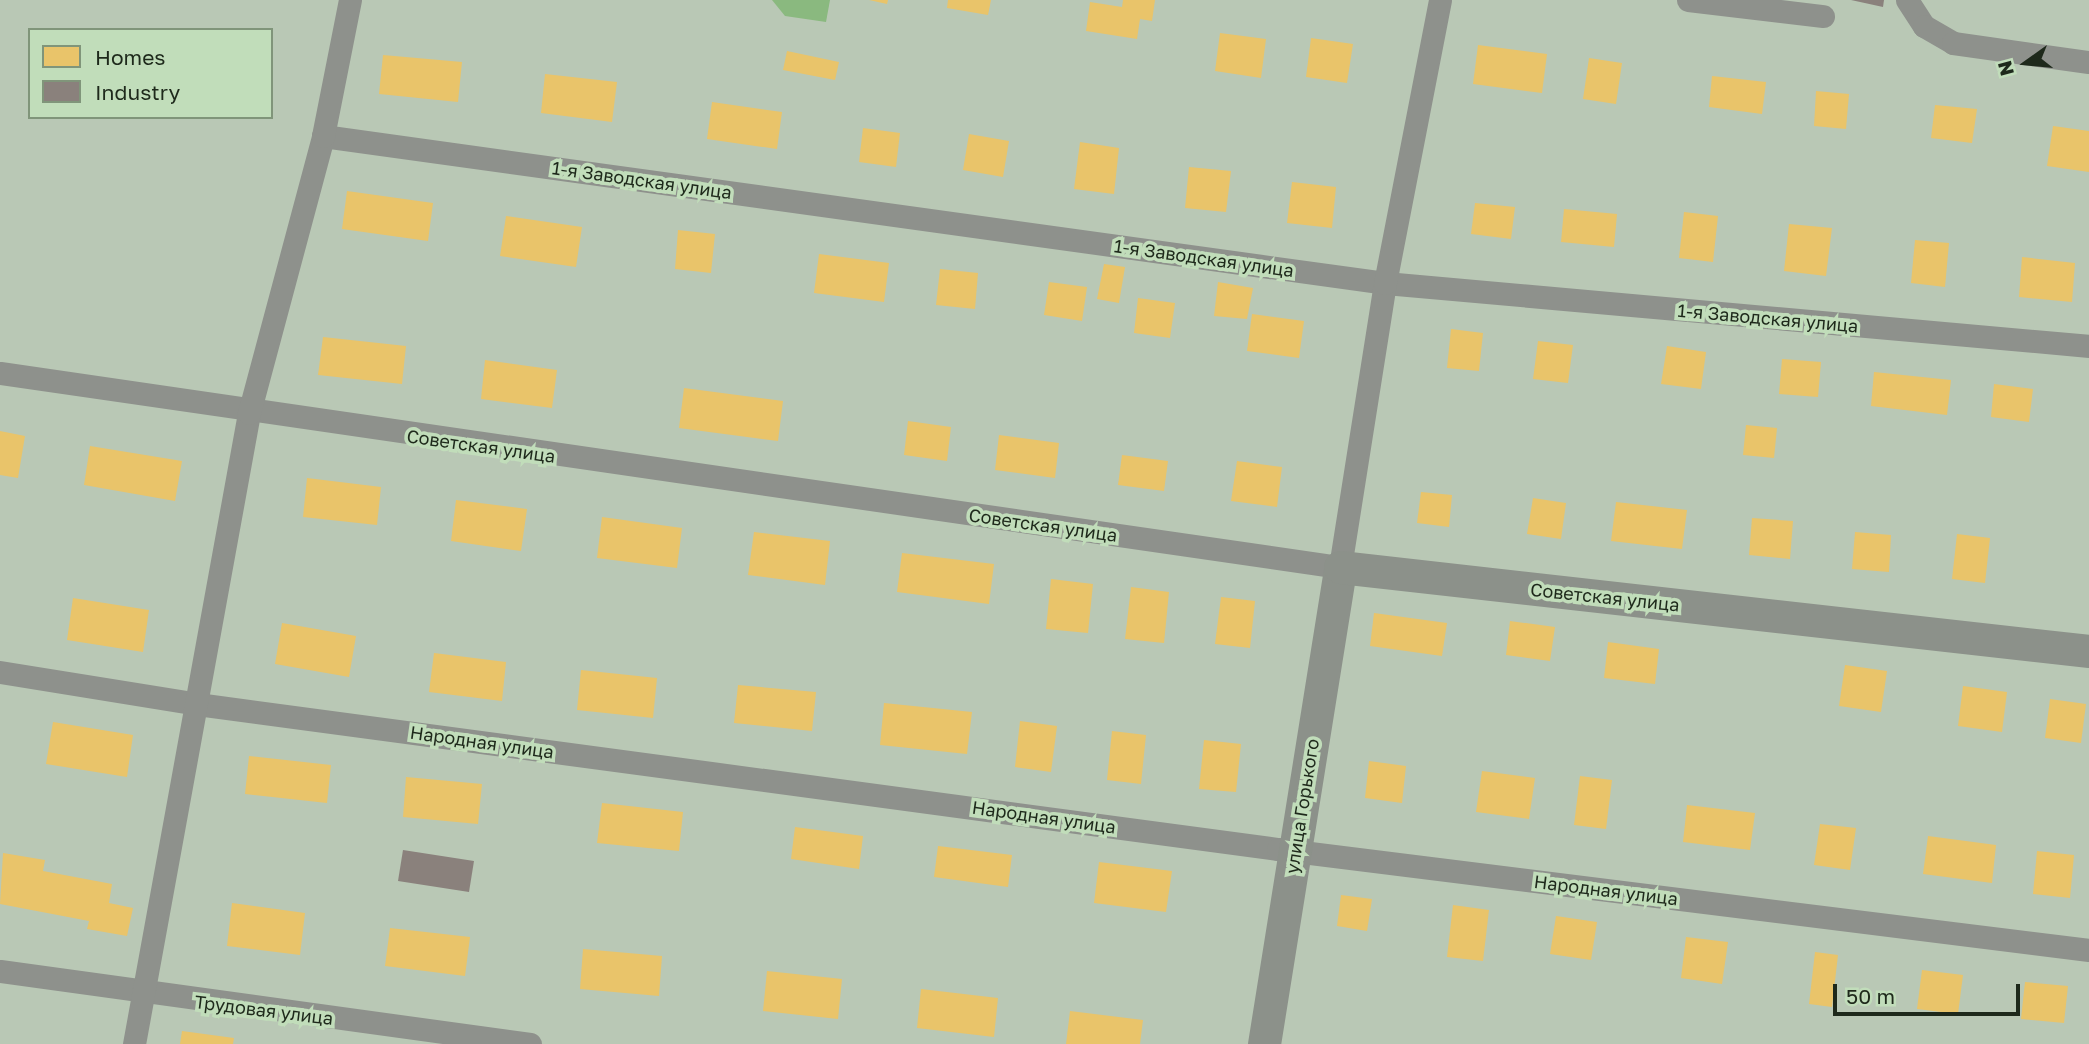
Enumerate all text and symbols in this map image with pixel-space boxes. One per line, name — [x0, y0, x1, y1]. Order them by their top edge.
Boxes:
legend — [28, 28, 273, 119]
north arrow — [1991, 28, 2061, 98]
text: Homes — [95, 44, 165, 70]
text: N — [1992, 59, 2018, 79]
text: Industry — [95, 79, 180, 105]
street label: 1-я Заводская улица — [551, 157, 733, 203]
street label: 1-я Заводская улица — [1113, 235, 1295, 281]
street label: 1-я Заводская улица — [1677, 299, 1859, 337]
street label: Советская улица — [405, 425, 557, 467]
street label: Советская улица — [967, 504, 1119, 546]
street label: Советская улица — [1529, 578, 1681, 616]
street label: Народная улица — [409, 721, 555, 763]
street label: улица Горького — [1281, 737, 1323, 875]
street label: Народная улица — [971, 796, 1117, 838]
street label: Народная улица — [1533, 870, 1679, 910]
scale bar — [1837, 970, 2024, 1014]
text: 50 m — [1846, 983, 1895, 1009]
street label: Трудовая улица — [194, 991, 334, 1029]

